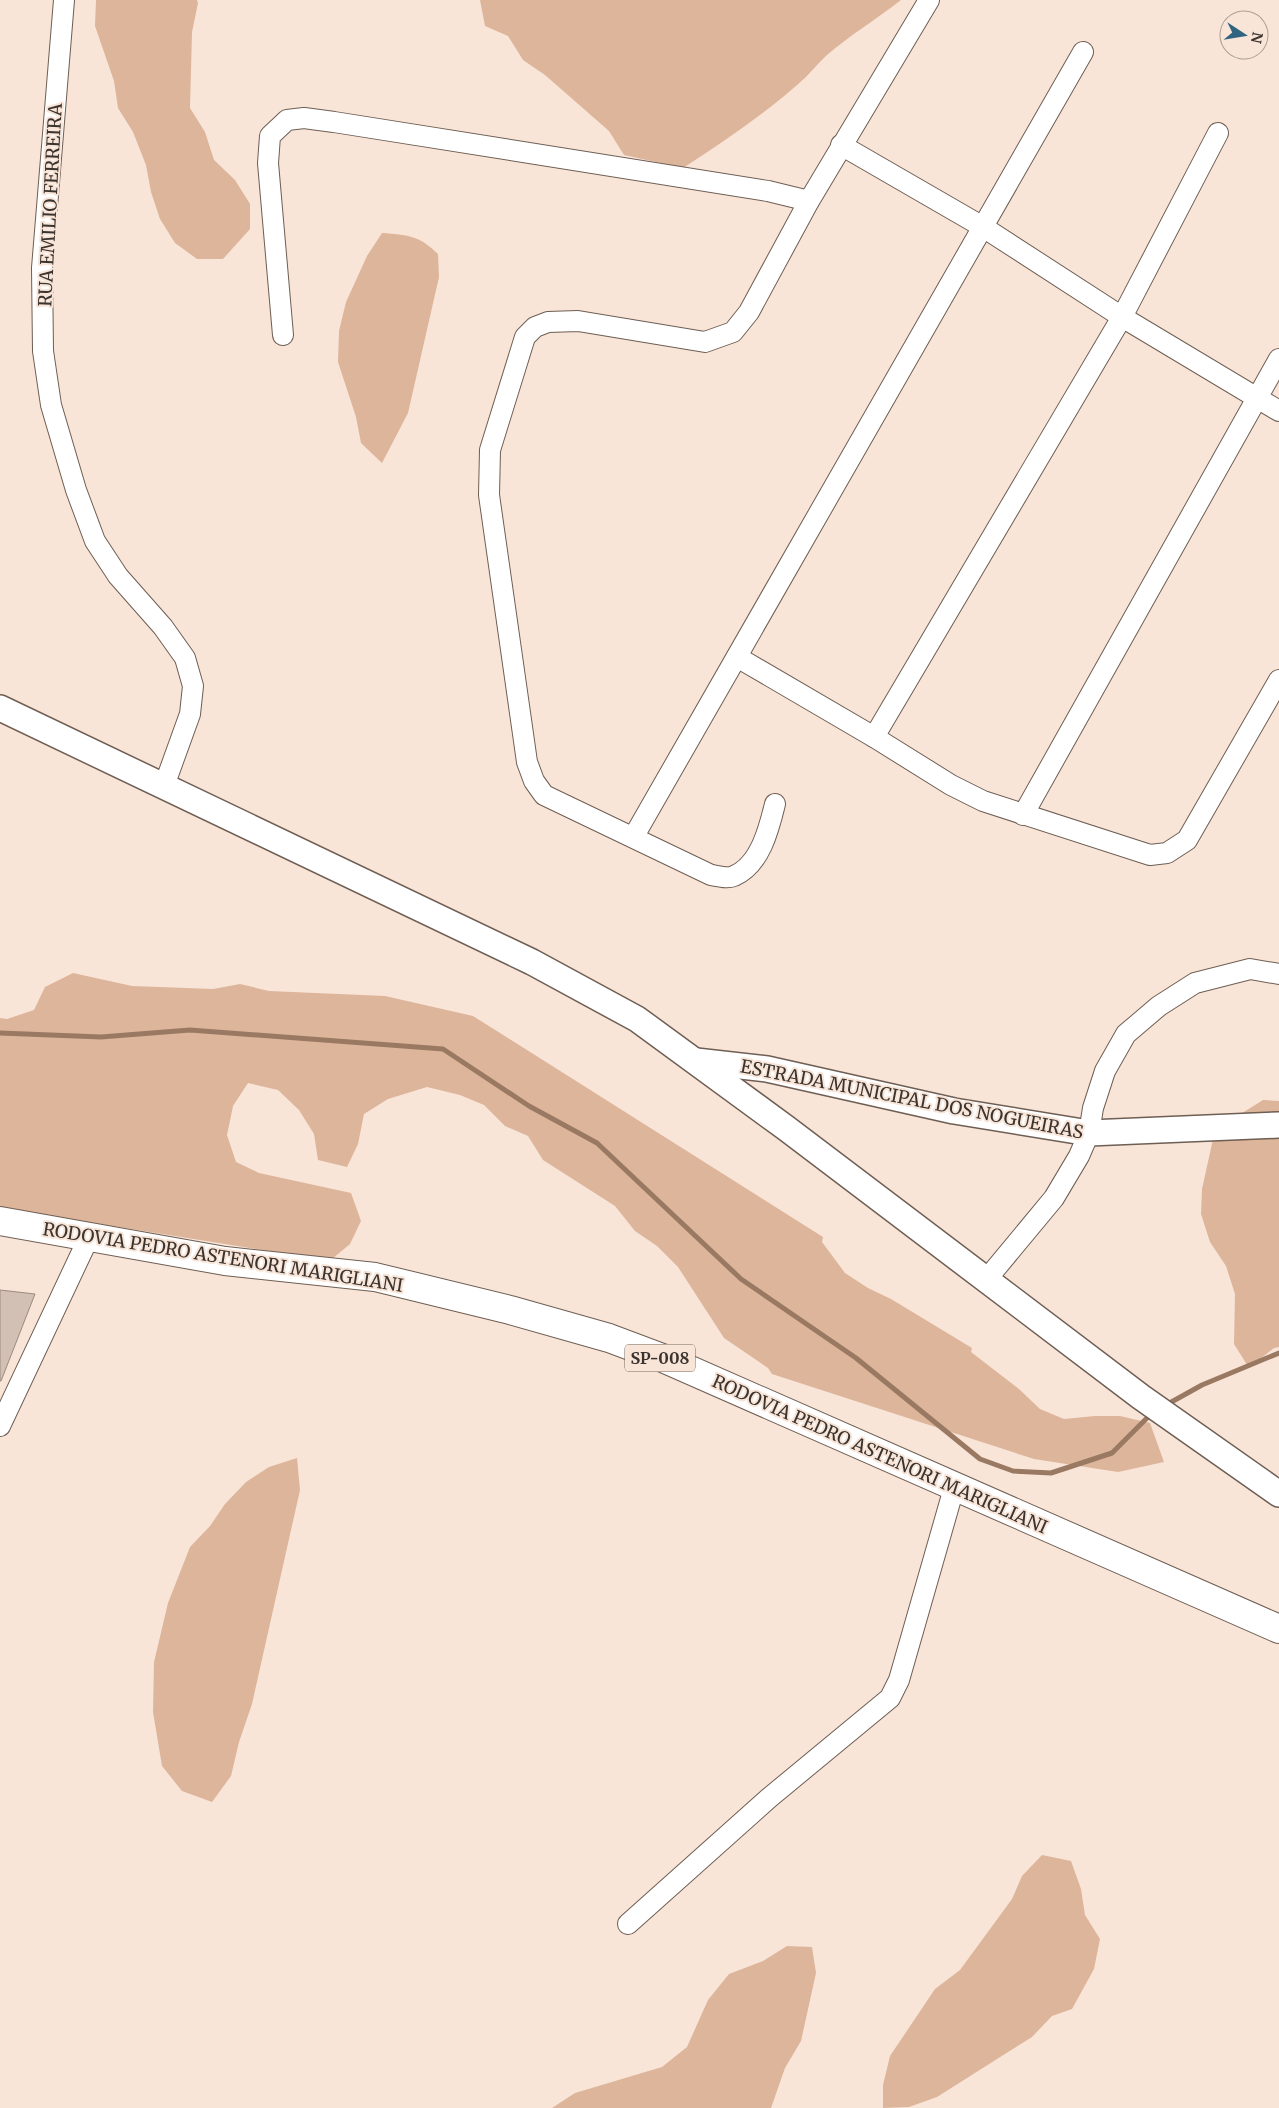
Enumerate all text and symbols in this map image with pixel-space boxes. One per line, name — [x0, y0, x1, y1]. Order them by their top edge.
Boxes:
north arrow — [1219, 10, 1269, 60]
text: N — [1247, 30, 1267, 45]
street label: RUA EMILIO FERREIRA — [33, 102, 67, 307]
street label: ESTRADA MUNICIPAL DOS NOGUEIRAS — [738, 1054, 1086, 1144]
street label: RODOVIA PEDRO ASTENORI MARIGLIANI — [41, 1217, 405, 1297]
road number: SP-008 — [625, 1345, 695, 1372]
street label: RODOVIA PEDRO ASTENORI MARIGLIANI — [709, 1369, 1051, 1539]

